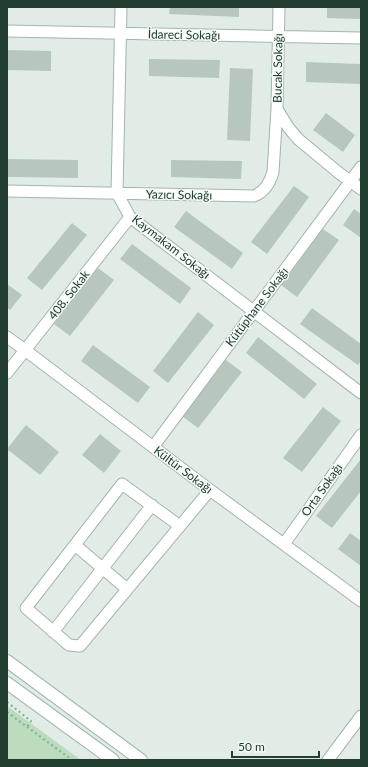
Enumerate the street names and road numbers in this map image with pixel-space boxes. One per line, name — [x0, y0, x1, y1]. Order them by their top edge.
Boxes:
street label: İdareci Sokağı — [148, 26, 220, 43]
street label: Bucak Sokağı — [269, 33, 286, 103]
street label: Yazıcı Sokağı — [146, 186, 212, 203]
street label: Kaymakam Sokağı — [129, 211, 213, 282]
street label: Kütüphane Sokağı — [222, 264, 291, 349]
street label: 408. Sokak — [45, 266, 93, 322]
street label: Kültür Sokağı — [151, 443, 216, 497]
street label: Orta Sokağı — [298, 460, 345, 519]

